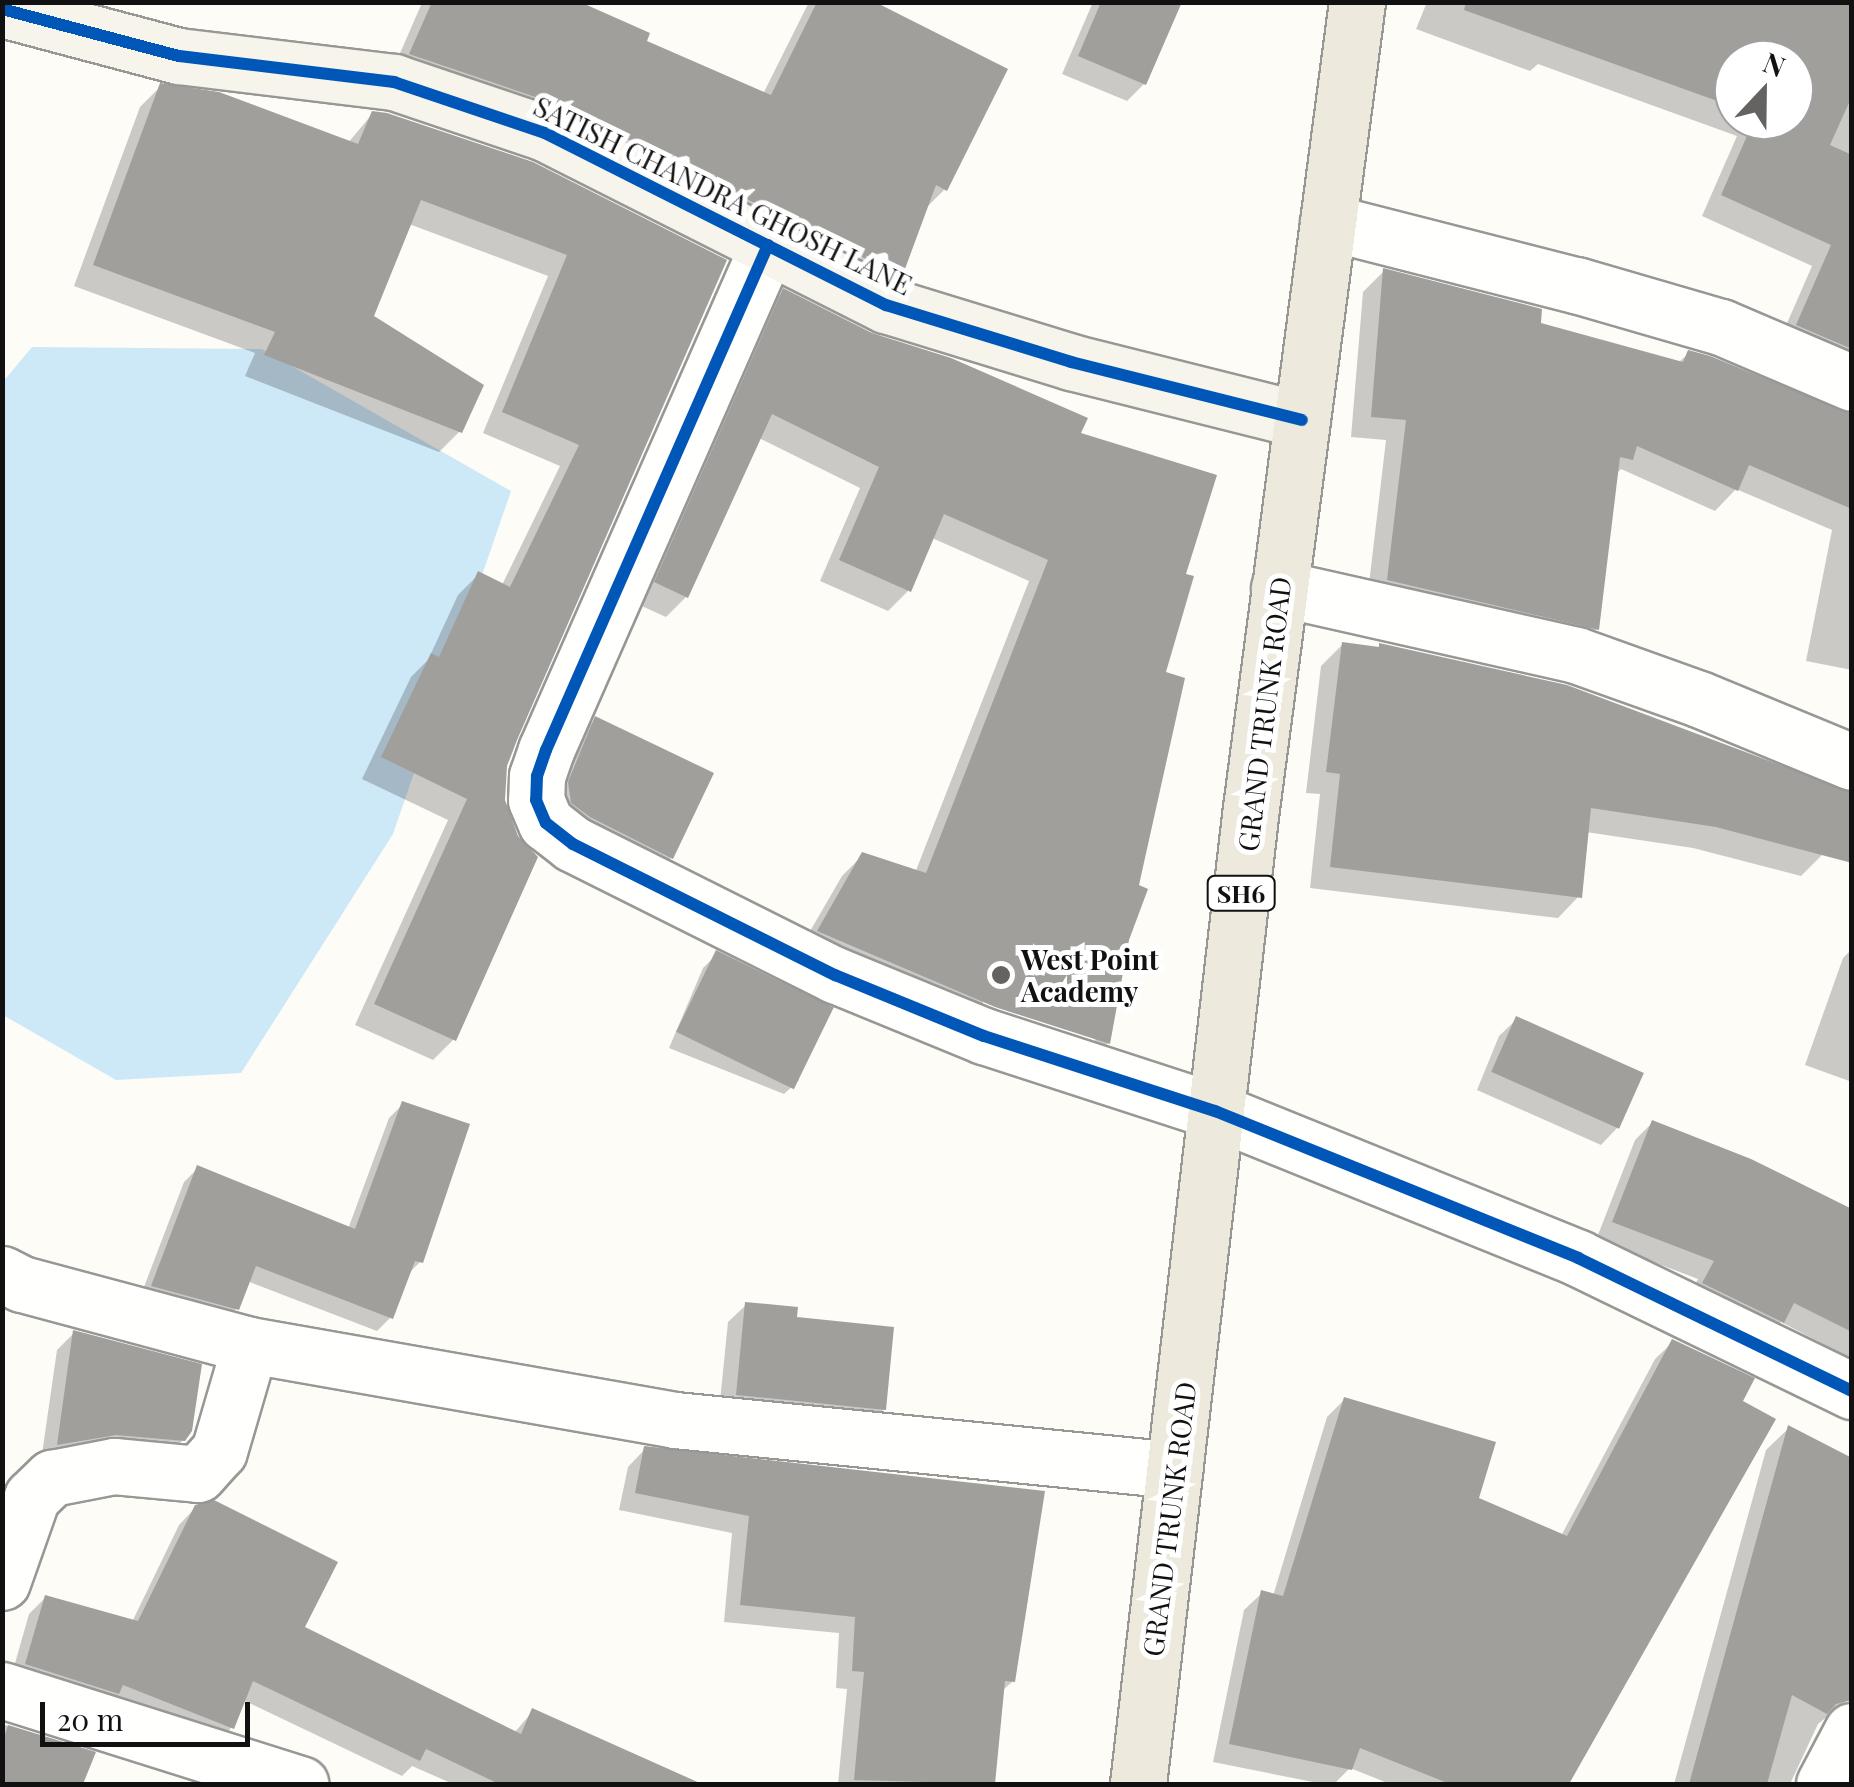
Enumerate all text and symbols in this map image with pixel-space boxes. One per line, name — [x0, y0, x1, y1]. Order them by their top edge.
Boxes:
north arrow — [1714, 40, 1814, 140]
text: N — [1758, 43, 1791, 85]
street label: SATISH CHANDRA GHOSH LANE — [528, 89, 918, 301]
street label: GRAND TRUNK ROAD — [1230, 574, 1298, 854]
road number: SH6 — [1206, 873, 1276, 913]
place label: West Point Academy — [1021, 942, 1159, 1008]
marker: West Point Academy — [990, 964, 1012, 986]
street label: GRAND TRUNK ROAD — [1135, 1379, 1203, 1659]
scale bar — [45, 1682, 255, 1744]
text: 20 m — [57, 1699, 123, 1739]

